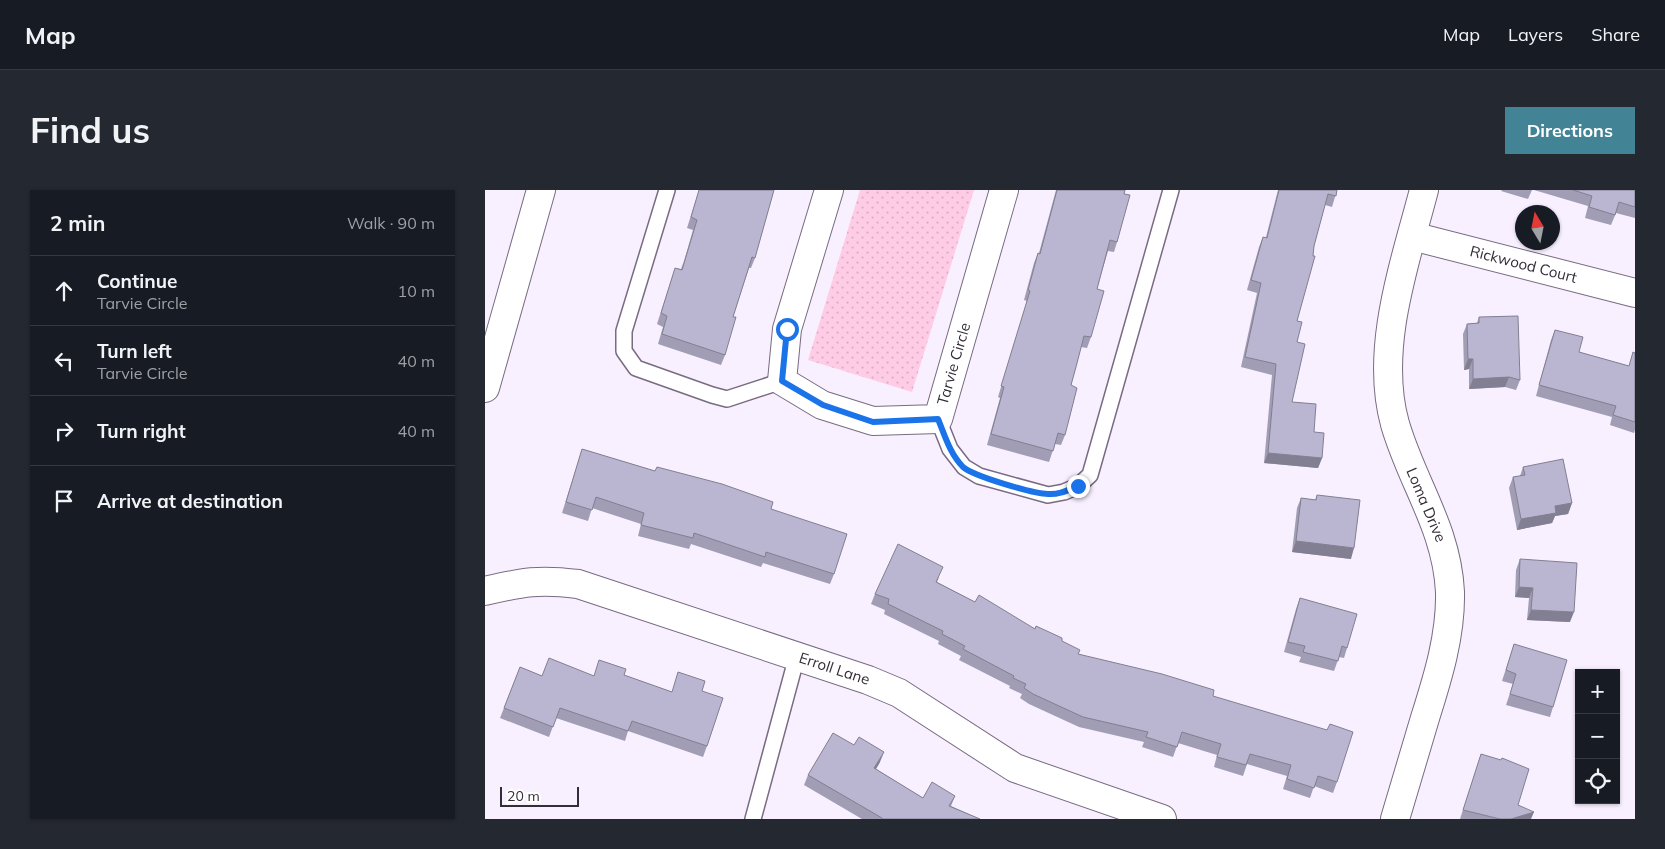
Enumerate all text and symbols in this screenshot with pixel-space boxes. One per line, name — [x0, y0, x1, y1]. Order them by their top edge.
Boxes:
text: Map — [25, 20, 76, 50]
text: Map — [1443, 23, 1480, 46]
text: Layers — [1508, 23, 1563, 46]
text: Share — [1591, 23, 1640, 46]
button: Directions — [1505, 107, 1635, 154]
text: Find us — [30, 108, 150, 152]
north arrow — [1515, 205, 1560, 250]
text: 2 min — [50, 210, 105, 236]
text: Walk · 90 m — [347, 213, 435, 233]
street label: Rickwood Court — [1468, 241, 1579, 287]
text: Continue — [97, 269, 177, 293]
icon: ahead — [50, 277, 78, 305]
text: 10 m — [398, 281, 435, 301]
text: Tarvie Circle — [97, 293, 187, 313]
route start — [776, 318, 799, 341]
street label: Tarvie Circle — [933, 320, 974, 407]
text: Turn left — [97, 339, 172, 363]
icon: left — [50, 347, 78, 375]
text: 40 m — [398, 351, 435, 371]
text: Tarvie Circle — [97, 363, 187, 383]
icon: right — [50, 417, 78, 445]
text: Turn right — [97, 419, 186, 443]
text: 40 m — [398, 421, 435, 441]
street label: Loma Drive — [1402, 465, 1451, 545]
route end — [1067, 475, 1090, 498]
icon: arrive — [50, 487, 78, 515]
text: Arrive at destination — [97, 489, 283, 513]
street label: Erroll Lane — [797, 648, 872, 689]
map controls — [1575, 669, 1620, 804]
button: + — [1575, 669, 1620, 714]
button: − — [1575, 714, 1620, 759]
button: locate — [1575, 759, 1620, 804]
scale bar — [500, 784, 579, 807]
text: 20 m — [507, 787, 540, 805]

